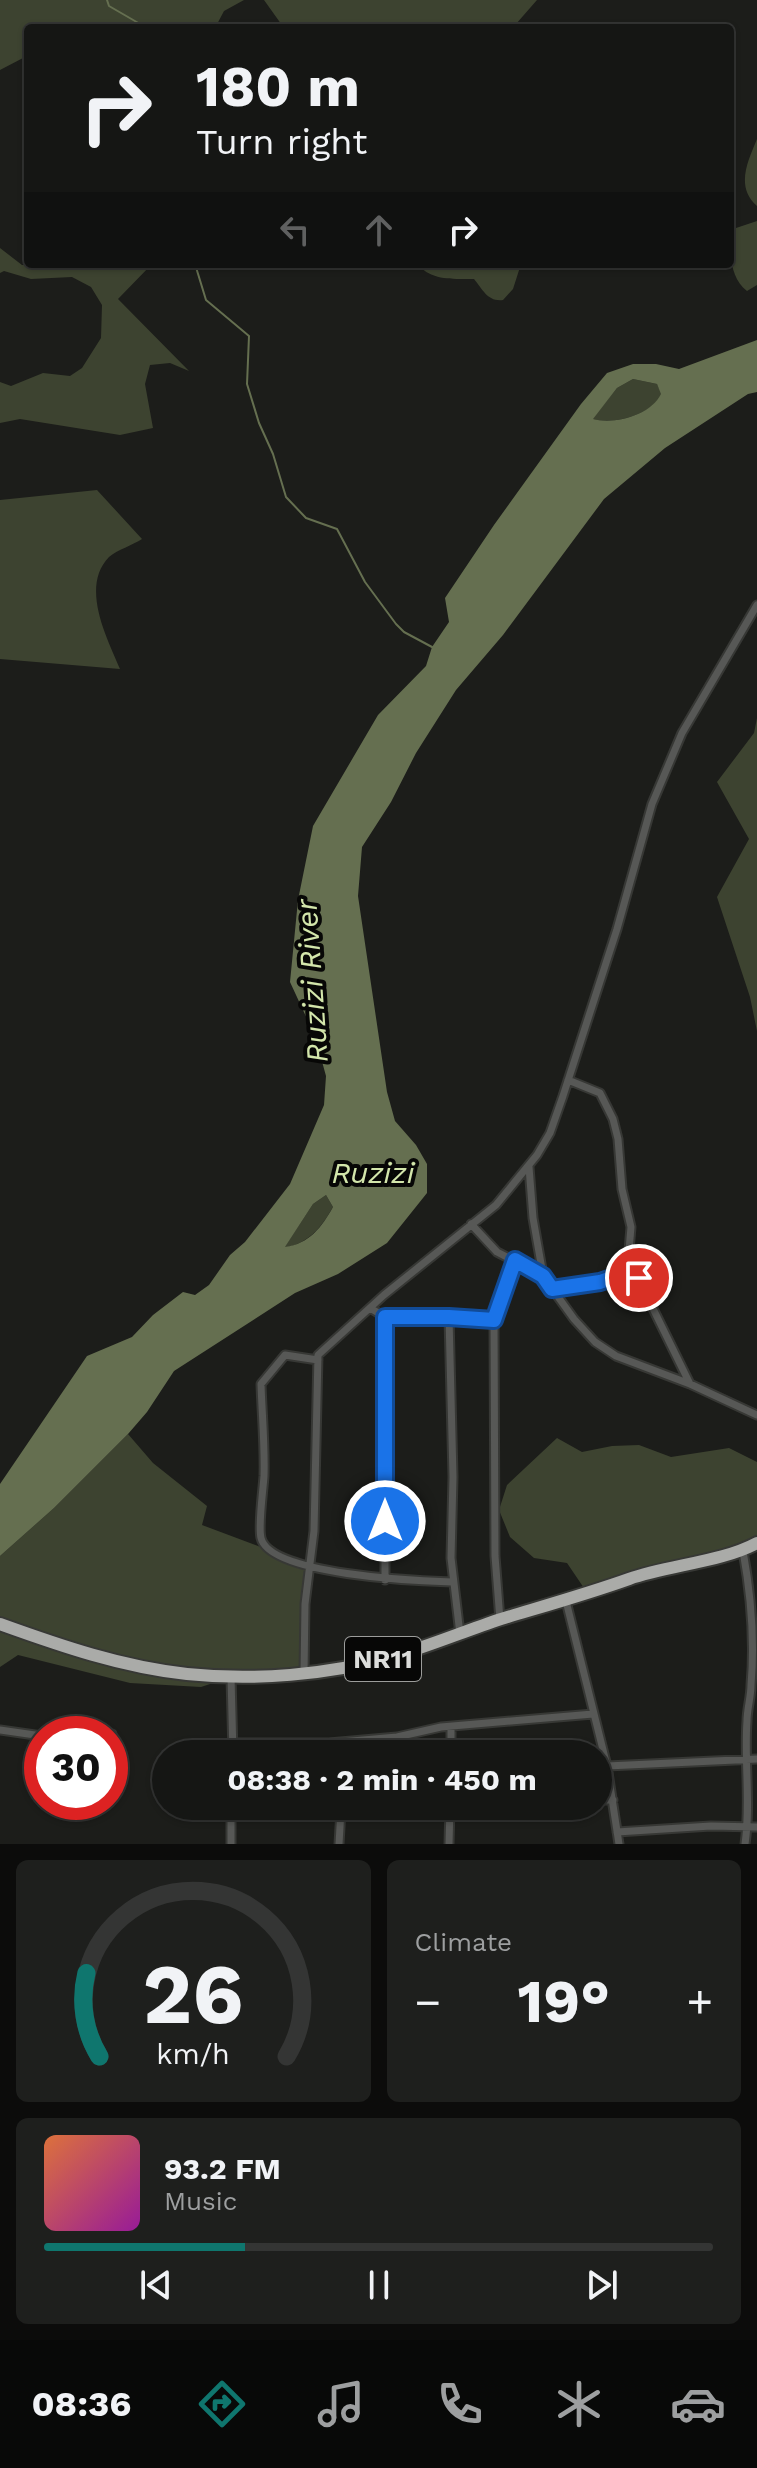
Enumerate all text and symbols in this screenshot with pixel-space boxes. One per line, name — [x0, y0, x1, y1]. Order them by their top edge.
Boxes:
text: 180 m — [196, 54, 360, 120]
icon: right — [64, 56, 168, 160]
text: Turn right — [196, 121, 367, 163]
icon: left — [273, 208, 317, 252]
icon: ahead — [357, 208, 401, 252]
icon: right — [441, 208, 485, 252]
water label: Ruzizi River — [288, 897, 335, 1064]
water label: Ruzizi — [332, 1155, 416, 1190]
pin — [605, 1244, 673, 1312]
icon: arrive — [617, 1256, 661, 1300]
position arrow — [343, 1479, 427, 1563]
road number: NR11 — [345, 1637, 421, 1681]
speed limit sign: 30 — [24, 1716, 128, 1820]
text: 08:38 · 2 min · 450 m — [227, 1762, 537, 1797]
text: Climate — [415, 1927, 512, 1957]
text: 26 — [143, 1946, 244, 2043]
text: 19° — [517, 1966, 610, 2037]
text: − — [415, 1976, 441, 2028]
text: + — [686, 1976, 713, 2028]
text: km/h — [156, 2037, 230, 2071]
text: 93.2 FM — [164, 2151, 281, 2186]
text: Music — [164, 2186, 237, 2216]
icon: previous — [134, 2263, 178, 2307]
icon: pause — [357, 2263, 401, 2307]
icon: next — [580, 2263, 624, 2307]
icon: directions — [194, 2376, 250, 2432]
icon: music — [313, 2376, 369, 2432]
icon: phone — [432, 2376, 488, 2432]
icon: climate — [551, 2376, 607, 2432]
icon: car — [670, 2376, 726, 2432]
text: 08:36 — [31, 2383, 132, 2425]

